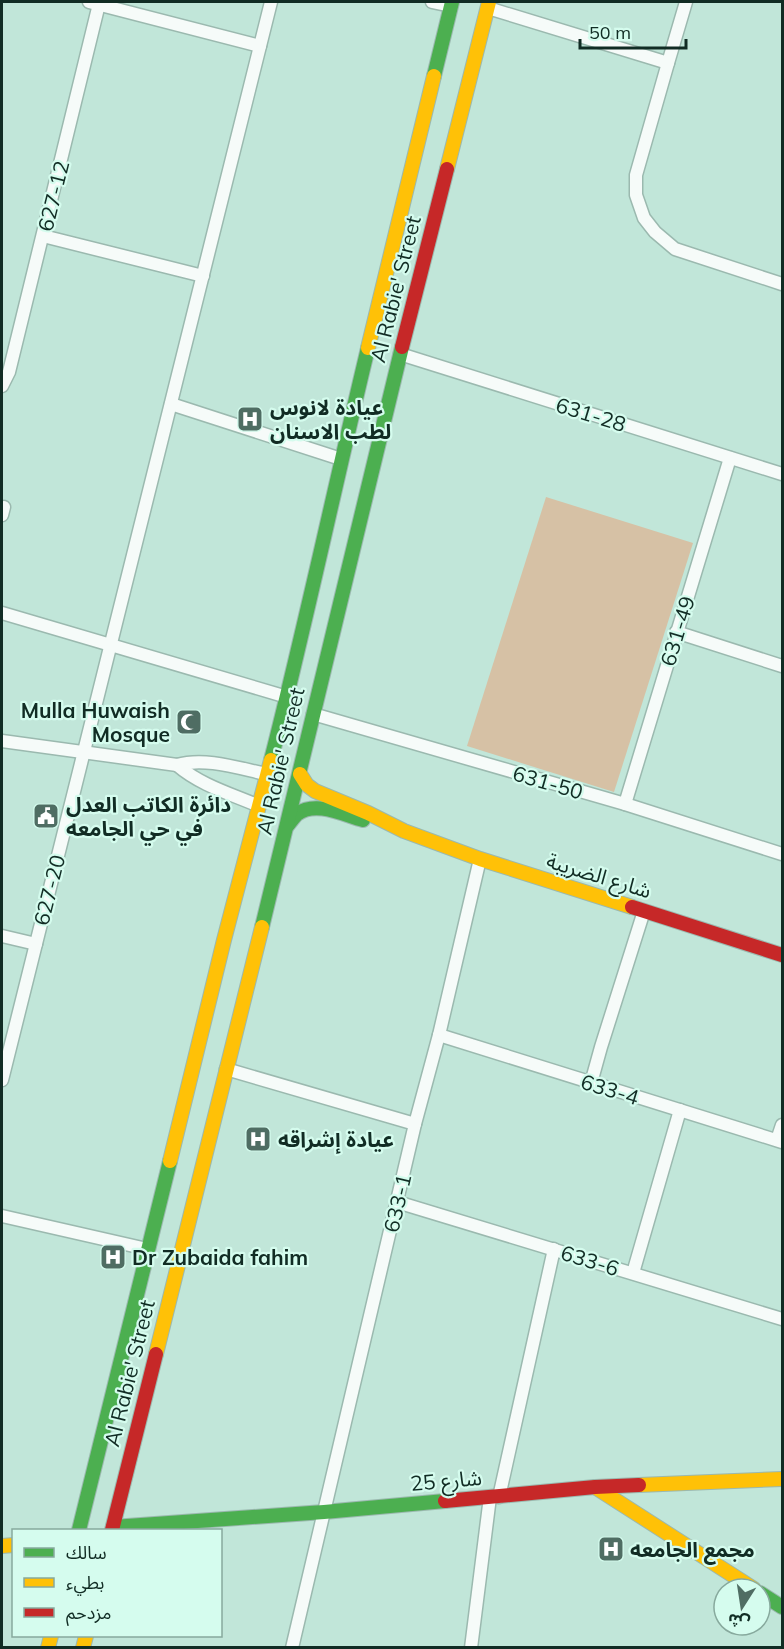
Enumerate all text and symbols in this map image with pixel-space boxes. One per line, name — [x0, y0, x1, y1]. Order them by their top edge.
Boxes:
scale bar — [580, 12, 686, 50]
text: 50 m — [589, 21, 631, 44]
street label: 627-12 — [32, 158, 74, 234]
street label: Al Rabie' Street — [364, 213, 426, 365]
street label: 631-28 — [553, 391, 629, 437]
place label: عيادة لانوس لطب الاسنان — [270, 394, 391, 444]
hospital icon: عيادة لانوس لطب الاسنان — [235, 404, 265, 434]
street label: 631-49 — [654, 593, 700, 669]
street label: Al Rabie' Street — [250, 685, 310, 837]
place label: Mulla Huwaish Mosque — [21, 697, 170, 747]
mosque icon: Mulla Huwaish Mosque — [174, 707, 204, 737]
street label: 631-50 — [510, 760, 586, 804]
place label: دائرة الكاتب العدل في حي الجامعه — [66, 791, 231, 846]
public building icon: دائرة الكاتب العدل في حي الجامعه — [31, 801, 61, 831]
street label: شارع الضريبة — [543, 847, 655, 906]
street label: 627-20 — [28, 852, 70, 928]
street label: 633-4 — [578, 1068, 643, 1110]
hospital icon: عيادة إشراقه — [243, 1124, 273, 1154]
place label: عيادة إشراقه — [278, 1126, 394, 1154]
street label: 633-1 — [378, 1171, 416, 1235]
street label: 633-6 — [558, 1239, 622, 1281]
hospital icon: Dr Zubaida fahim — [98, 1242, 128, 1272]
place label: Dr Zubaida fahim — [132, 1244, 308, 1270]
street label: Al Rabie' Street — [98, 1297, 160, 1449]
street label: شارع 25 — [409, 1464, 483, 1499]
legend — [12, 1529, 222, 1637]
hospital icon: مجمع الجامعه — [596, 1534, 626, 1564]
place label: مجمع الجامعه — [630, 1536, 755, 1565]
text: سالك — [66, 1541, 107, 1564]
text: بطيء — [66, 1571, 104, 1596]
north arrow — [712, 1577, 772, 1637]
text: مزدحم — [66, 1601, 111, 1626]
text: ش — [726, 1610, 752, 1634]

